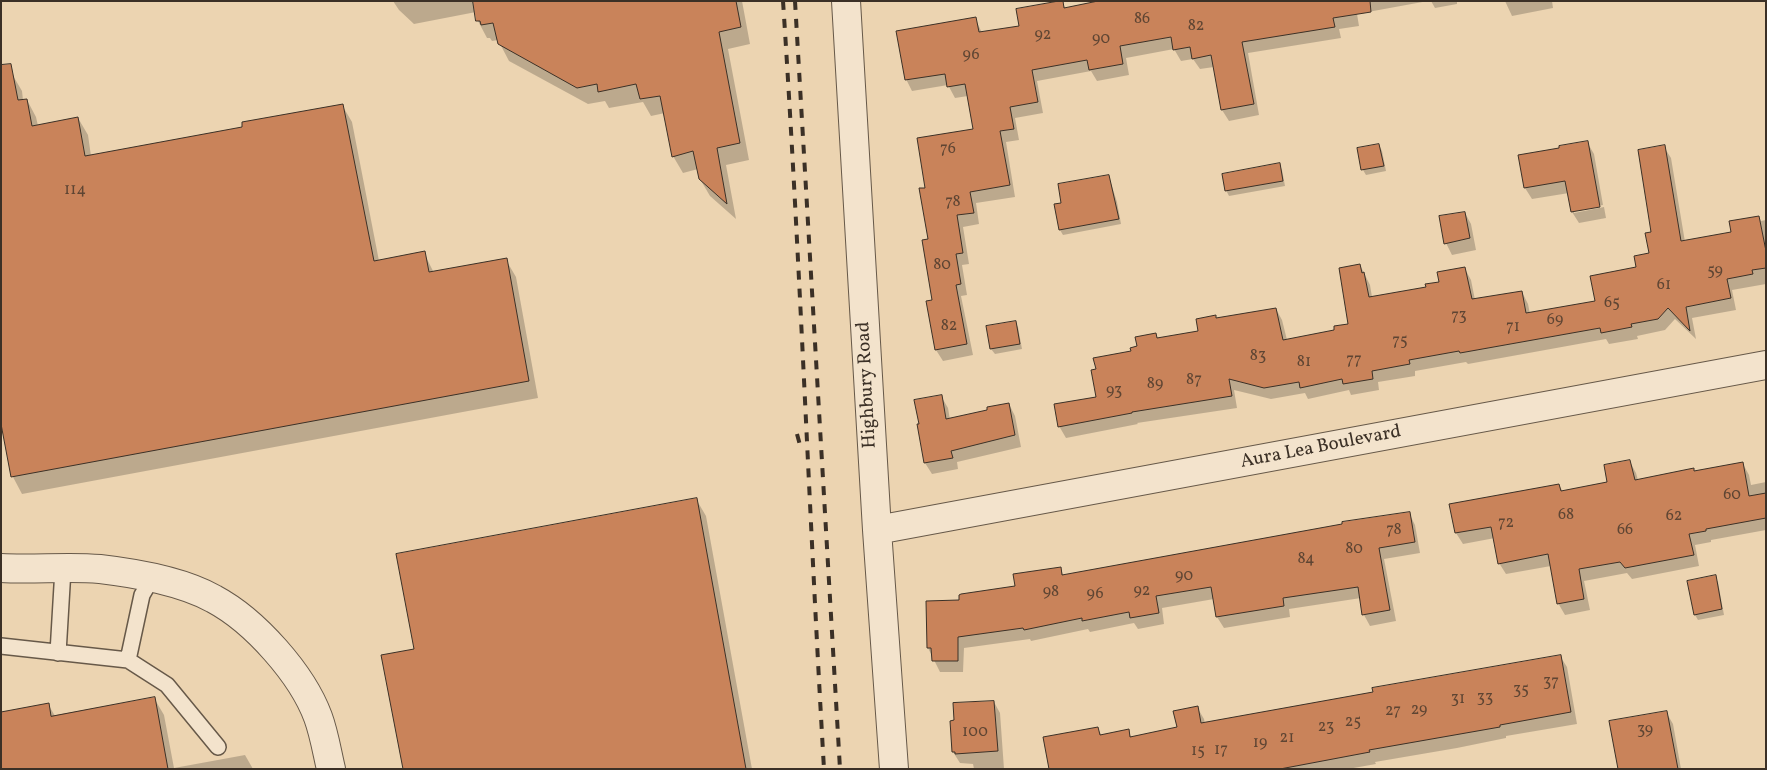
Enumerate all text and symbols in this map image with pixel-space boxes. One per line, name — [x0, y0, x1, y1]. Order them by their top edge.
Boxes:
house number: 86 — [1134, 10, 1150, 30]
house number: 82 — [1188, 17, 1204, 37]
house number: 92 — [1035, 26, 1051, 46]
house number: 90 — [1092, 30, 1110, 50]
house number: 96 — [962, 46, 980, 66]
house number: 76 — [940, 140, 956, 160]
house number: 114 — [64, 181, 86, 201]
house number: 78 — [945, 193, 961, 213]
house number: 80 — [933, 256, 951, 276]
house number: 59 — [1707, 262, 1723, 282]
house number: 61 — [1657, 276, 1671, 296]
house number: 65 — [1604, 294, 1620, 314]
house number: 73 — [1451, 307, 1467, 327]
house number: 69 — [1547, 311, 1563, 331]
house number: 82 — [941, 317, 957, 337]
house number: 71 — [1506, 318, 1520, 338]
street label: Highbury Road — [853, 321, 883, 449]
house number: 75 — [1392, 332, 1408, 352]
house number: 83 — [1250, 347, 1266, 367]
house number: 77 — [1346, 351, 1362, 371]
house number: 81 — [1297, 353, 1311, 373]
house number: 87 — [1186, 371, 1202, 391]
house number: 89 — [1147, 375, 1163, 395]
house number: 93 — [1106, 382, 1122, 402]
street label: Aura Lea Boulevard — [1239, 421, 1403, 475]
house number: 60 — [1723, 486, 1741, 506]
house number: 68 — [1558, 506, 1574, 526]
house number: 62 — [1666, 507, 1682, 527]
house number: 72 — [1498, 514, 1514, 534]
house number: 78 — [1386, 521, 1402, 541]
house number: 66 — [1617, 521, 1633, 541]
house number: 80 — [1345, 540, 1363, 560]
house number: 84 — [1297, 550, 1315, 570]
house number: 90 — [1175, 567, 1193, 587]
house number: 92 — [1134, 582, 1150, 602]
house number: 98 — [1043, 583, 1059, 603]
house number: 96 — [1086, 585, 1104, 605]
house number: 37 — [1543, 673, 1559, 693]
house number: 35 — [1513, 681, 1529, 701]
house number: 33 — [1477, 689, 1493, 709]
house number: 31 — [1451, 690, 1465, 710]
house number: 29 — [1411, 701, 1427, 721]
house number: 27 — [1385, 702, 1401, 722]
house number: 25 — [1345, 713, 1361, 733]
house number: 23 — [1318, 718, 1334, 738]
house number: 39 — [1637, 721, 1653, 741]
house number: 100 — [962, 723, 988, 743]
house number: 21 — [1280, 729, 1294, 749]
house number: 19 — [1253, 734, 1267, 754]
house number: 17 — [1214, 741, 1228, 761]
house number: 15 — [1191, 742, 1205, 762]

